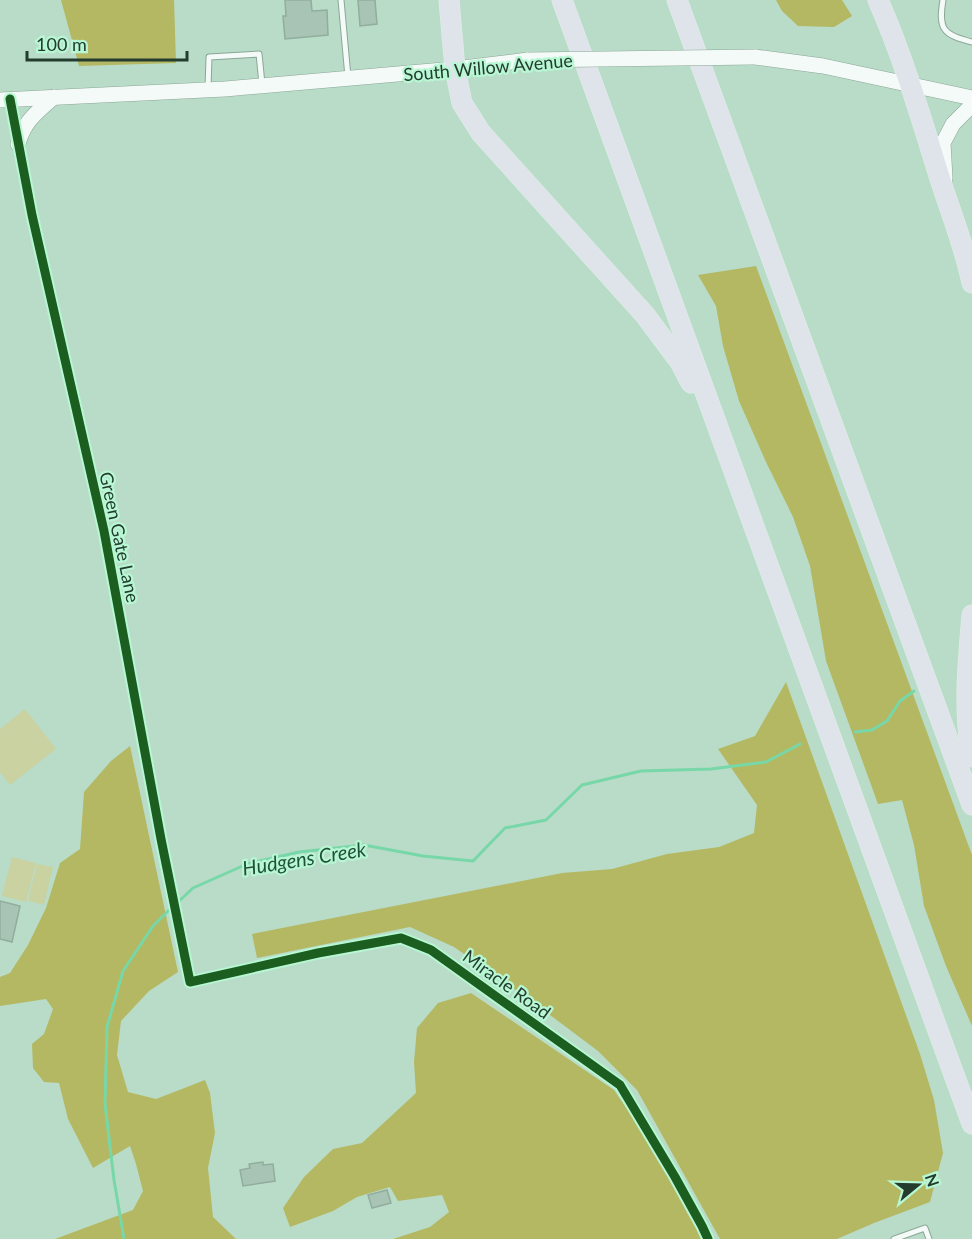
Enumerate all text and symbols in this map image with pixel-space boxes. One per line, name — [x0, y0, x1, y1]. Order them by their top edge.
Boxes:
scale bar — [27, 24, 188, 62]
text: 100 m — [36, 33, 87, 55]
street label: South Willow Avenue — [403, 49, 573, 85]
street label: Green Gate Lane — [95, 470, 145, 604]
water label: Hudgens Creek — [240, 836, 368, 880]
street label: Miracle Road — [459, 945, 555, 1023]
north arrow — [888, 1155, 948, 1215]
text: N — [922, 1171, 944, 1189]

